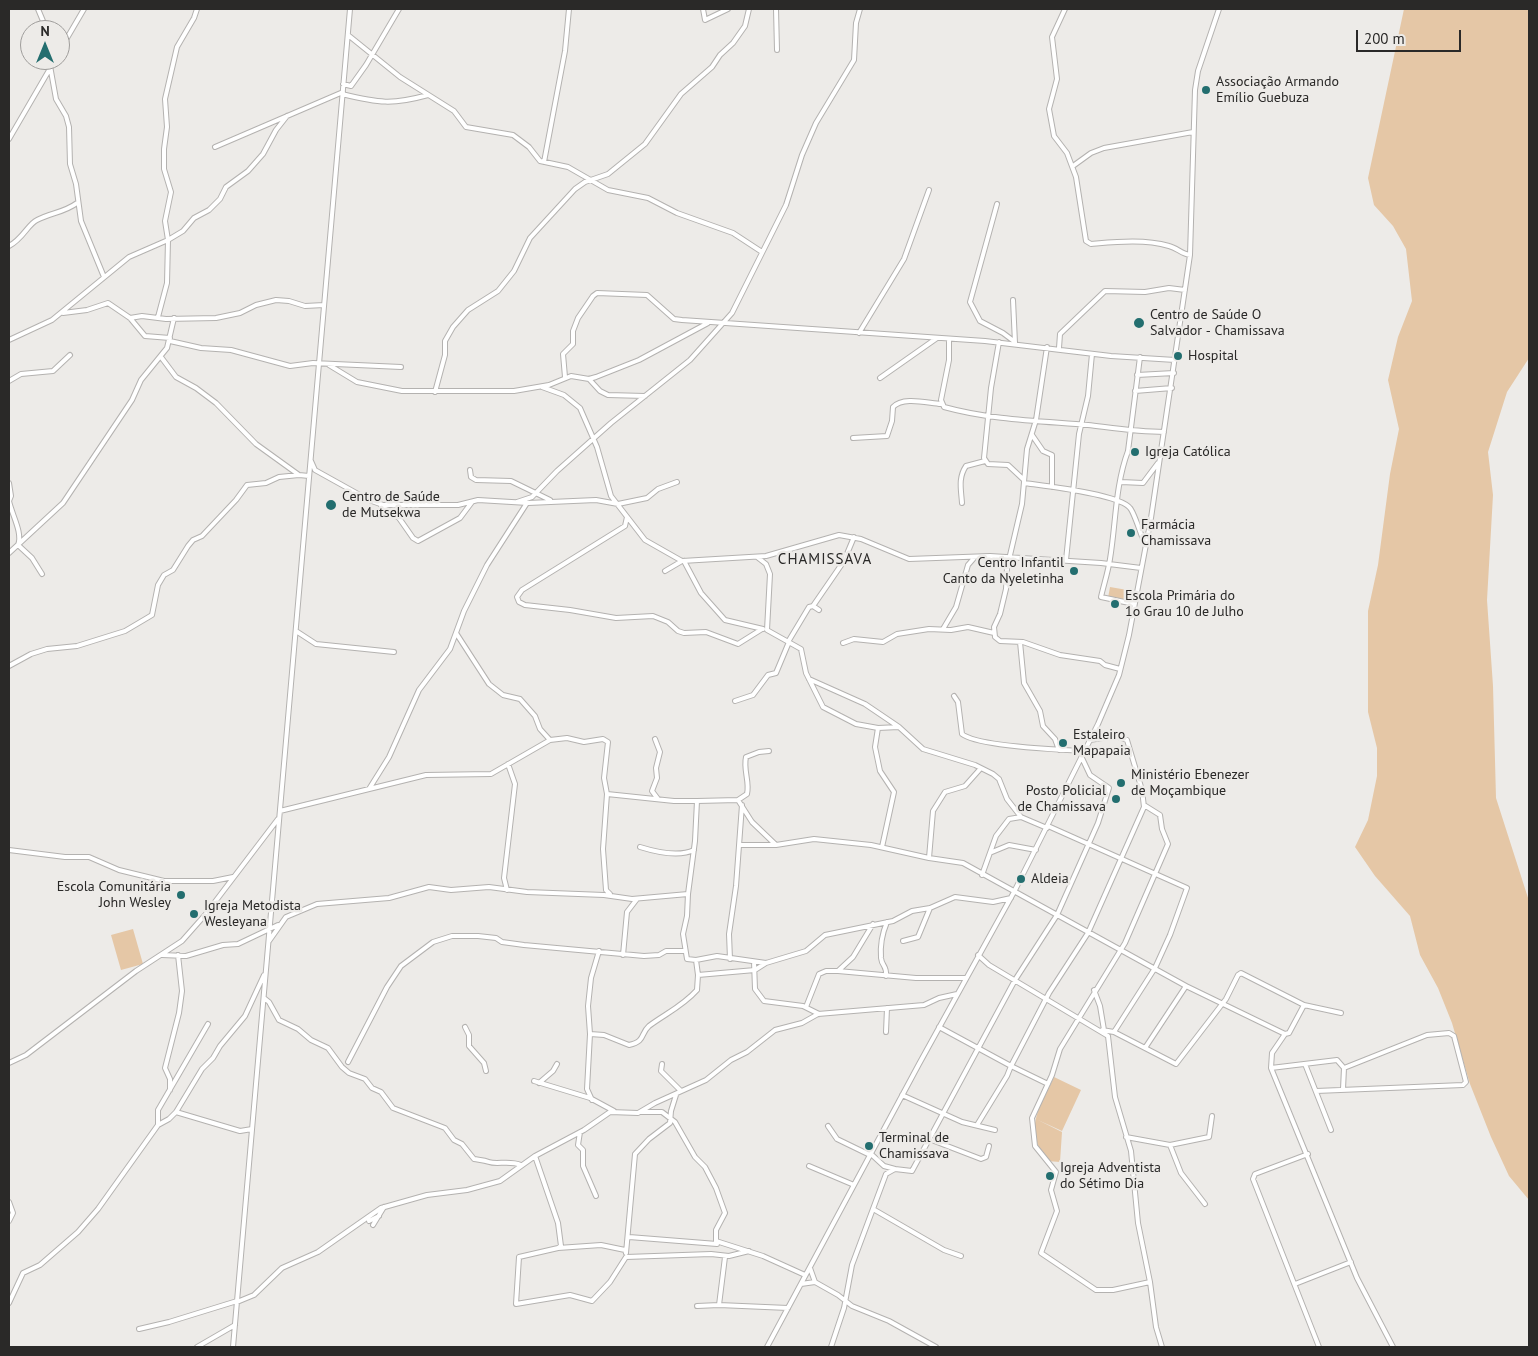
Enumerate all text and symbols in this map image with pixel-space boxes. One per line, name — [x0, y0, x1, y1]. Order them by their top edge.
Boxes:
north arrow — [20, 20, 70, 70]
scale bar — [1358, 20, 1463, 52]
text: N — [40, 22, 50, 40]
text: 200 m — [1364, 29, 1405, 48]
place label: Associação Armando Emílio Guebuza — [1216, 74, 1339, 106]
marker: Associação Armando Emílio Guebuza — [1200, 84, 1212, 96]
place label: Centro de Saúde O Salvador - Chamissava — [1150, 307, 1285, 340]
marker: Centro de Saúde O Salvador - Chamissava — [1132, 316, 1146, 330]
place label: Hospital — [1188, 348, 1238, 364]
marker: Hospital — [1172, 350, 1184, 362]
place label: Igreja Católica — [1145, 444, 1231, 460]
marker: Igreja Católica — [1129, 446, 1141, 458]
place label: Centro de Saúde de Mutsekwa — [342, 489, 440, 522]
marker: Centro de Saúde de Mutsekwa — [324, 498, 338, 512]
place label: Farmácia Chamissava — [1141, 517, 1211, 550]
marker: Farmácia Chamissava — [1125, 527, 1137, 539]
district label: CHAMISSAVA — [777, 551, 873, 569]
place label: Centro Infantil Canto da Nyeletinha — [943, 555, 1064, 588]
marker: Centro Infantil Canto da Nyeletinha — [1068, 565, 1080, 577]
place label: Escola Primária do 1o Grau 10 de Julho — [1125, 588, 1244, 620]
marker: Escola Primária do 1o Grau 10 de Julho — [1109, 598, 1121, 610]
place label: Estaleiro Mapapaia — [1073, 727, 1131, 760]
marker: Estaleiro Mapapaia — [1057, 737, 1069, 749]
place label: Ministério Ebenezer de Moçambique — [1131, 767, 1249, 800]
marker: Ministério Ebenezer de Moçambique — [1115, 777, 1127, 789]
place label: Posto Policial de Chamissava — [1017, 783, 1106, 816]
marker: Posto Policial de Chamissava — [1110, 793, 1122, 805]
place label: Aldeia — [1031, 871, 1069, 887]
marker: Aldeia — [1015, 873, 1027, 885]
place label: Escola Comunitária John Wesley — [57, 879, 171, 912]
marker: Escola Comunitária John Wesley — [175, 889, 187, 901]
place label: Igreja Metodista Wesleyana — [204, 898, 301, 930]
marker: Igreja Metodista Wesleyana — [188, 908, 200, 920]
place label: Terminal de Chamissava — [879, 1130, 949, 1162]
marker: Terminal de Chamissava — [863, 1140, 875, 1152]
place label: Igreja Adventista do Sétimo Dia — [1060, 1160, 1161, 1192]
marker: Igreja Adventista do Sétimo Dia — [1044, 1170, 1056, 1182]

